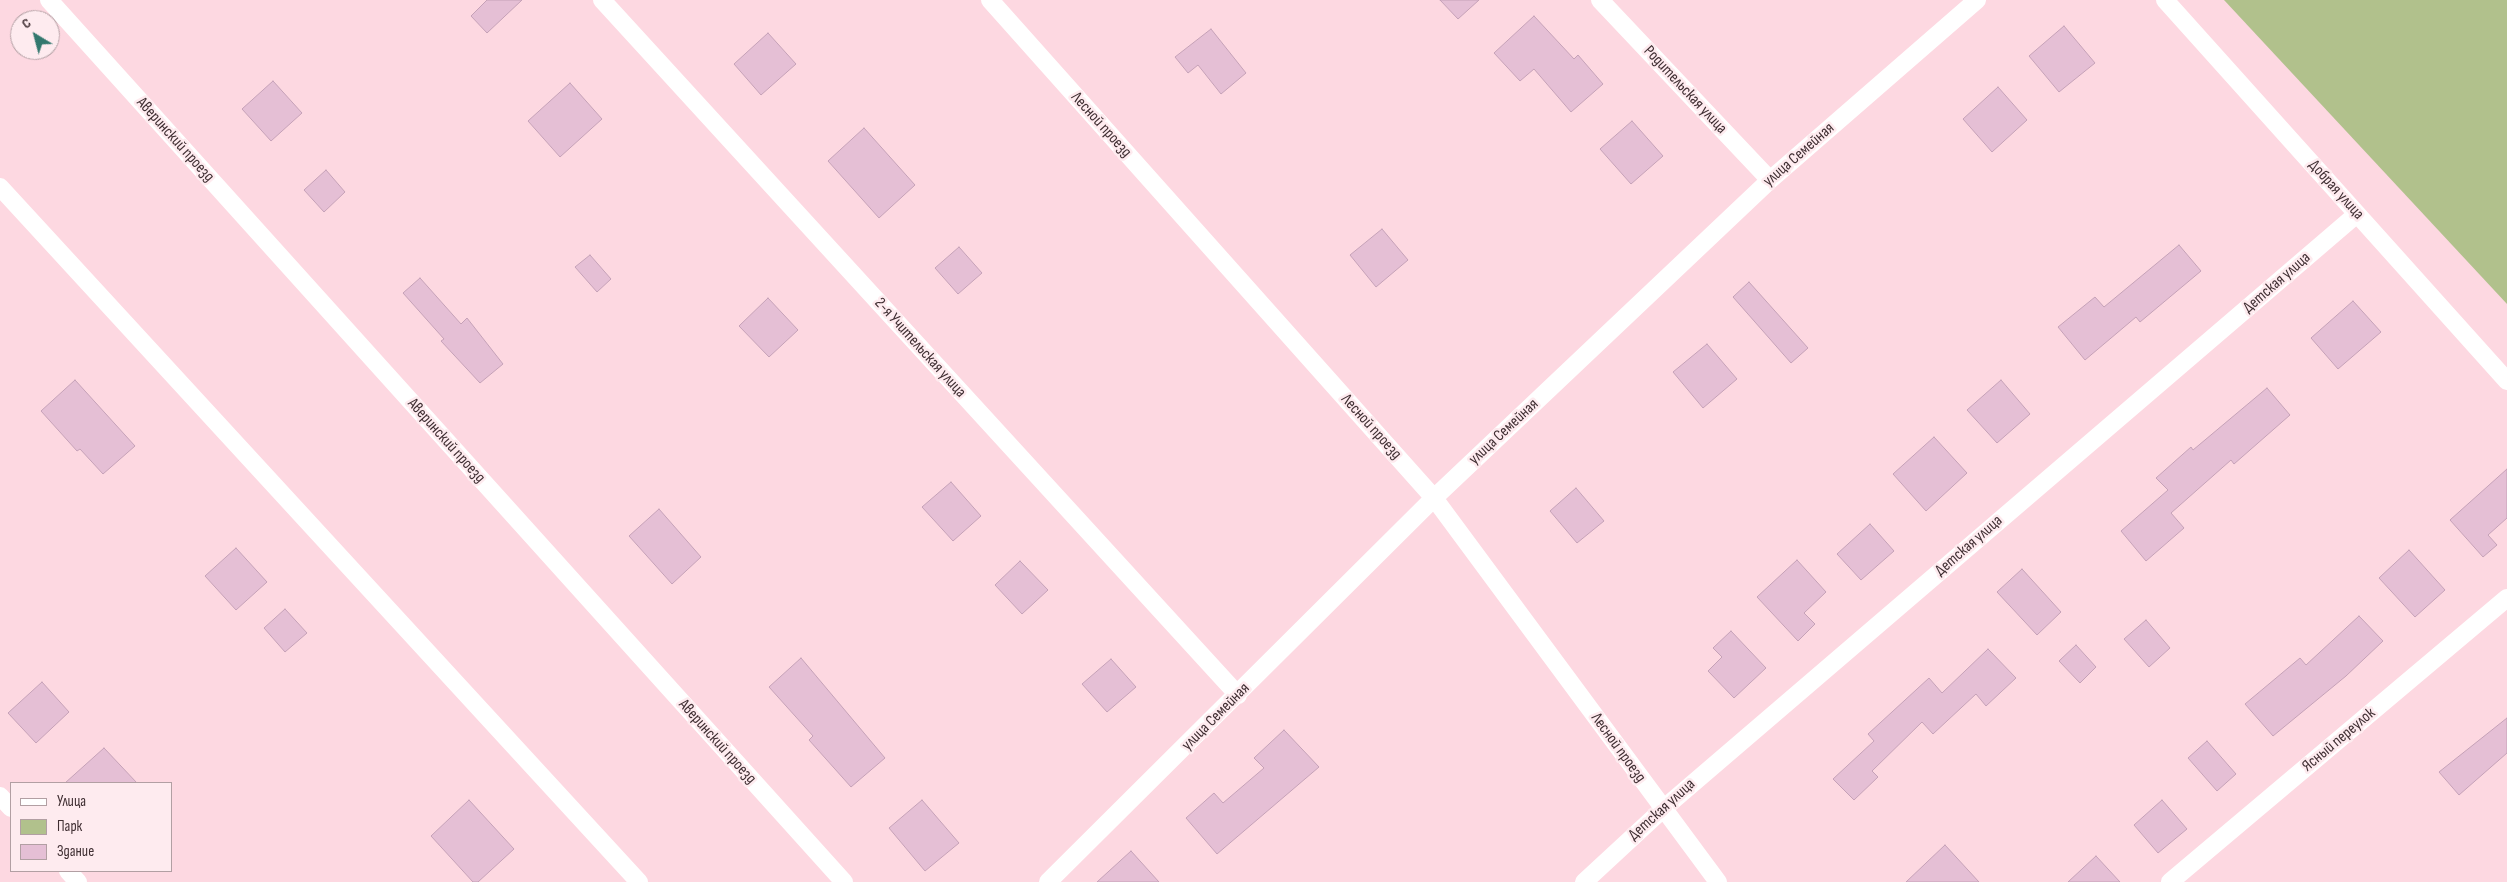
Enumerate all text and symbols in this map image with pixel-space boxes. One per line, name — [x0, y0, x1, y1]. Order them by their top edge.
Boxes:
north arrow — [10, 10, 60, 60]
text: С — [18, 14, 34, 32]
street label: Родительская улица — [1639, 42, 1731, 138]
street label: Лесной проезд — [1067, 88, 1135, 162]
street label: Аверинский проезд — [132, 94, 218, 186]
street label: улица Семейная — [1760, 119, 1838, 191]
street label: Добрая улица — [2304, 156, 2368, 224]
street label: Детская улица — [2239, 249, 2315, 317]
street label: 2-я Учительская улица — [870, 294, 970, 402]
street label: Лесной проезд — [1337, 390, 1405, 464]
street label: Аверинский проезд — [403, 395, 489, 487]
street label: улица Семейная — [1465, 395, 1543, 469]
street label: Детская улица — [1931, 512, 2007, 580]
street label: улица Семейная — [1178, 679, 1254, 755]
street label: Аверинский проезд — [674, 696, 760, 788]
street label: Ясный переулок — [2299, 704, 2379, 776]
street label: Лесной проезд — [1586, 710, 1650, 786]
street label: Детская улица — [1625, 775, 1699, 845]
legend — [10, 782, 172, 872]
text: Улица — [57, 792, 86, 811]
text: Парк — [57, 817, 82, 836]
text: Здание — [57, 842, 94, 861]

